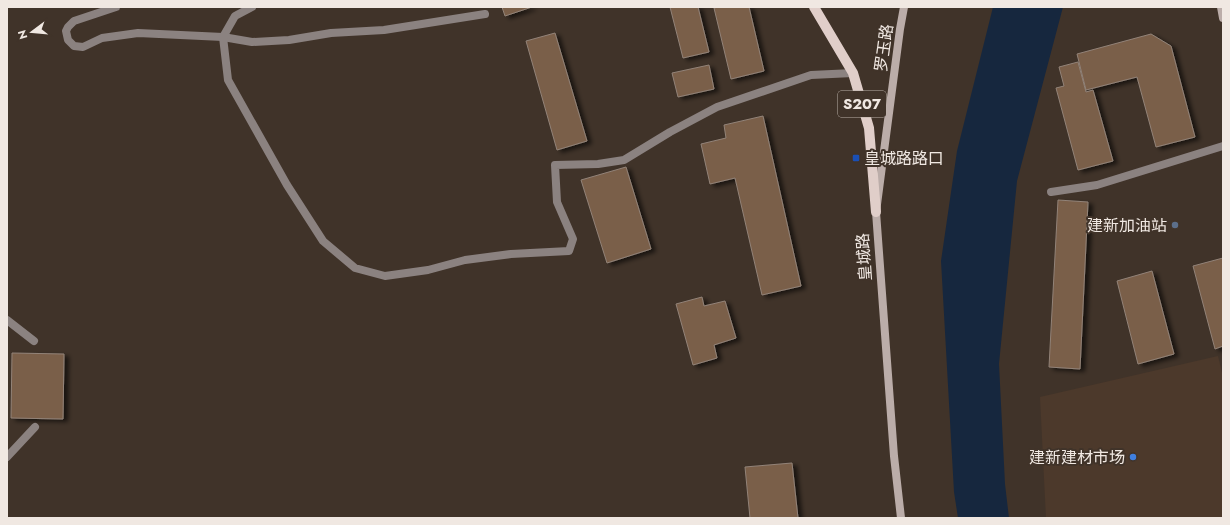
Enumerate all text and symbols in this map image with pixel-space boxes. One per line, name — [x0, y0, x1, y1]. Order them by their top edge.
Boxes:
north arrow — [12, 12, 52, 52]
street label: 罗玉路 — [869, 23, 899, 73]
text: N — [13, 28, 31, 41]
road number: S207 — [838, 91, 886, 117]
place label: 皇城路路口 — [864, 147, 944, 170]
marker: 皇城路路口 — [851, 153, 861, 163]
place label: 建新加油站 — [1087, 214, 1167, 237]
marker: 建新加油站 — [1170, 220, 1180, 230]
street label: 皇城路 — [851, 232, 877, 282]
place label: 建新建材市场 — [1029, 446, 1125, 469]
marker: 建新建材市场 — [1128, 452, 1138, 462]

